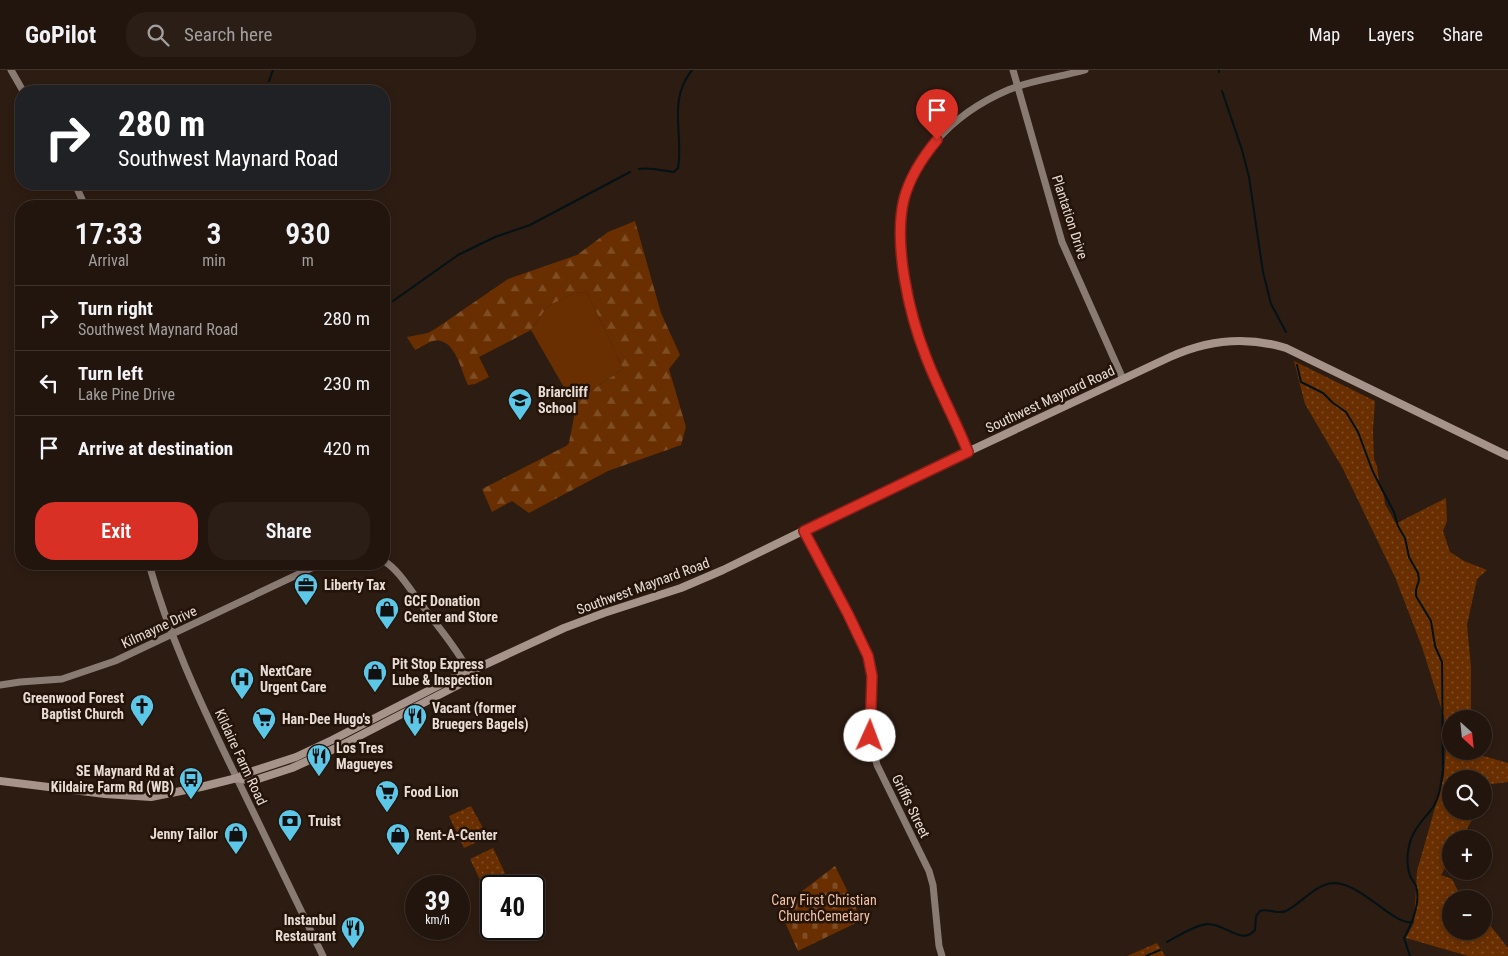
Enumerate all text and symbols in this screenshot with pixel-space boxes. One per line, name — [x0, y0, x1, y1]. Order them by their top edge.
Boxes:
search box — [126, 12, 476, 57]
text: GoPilot — [25, 21, 96, 49]
icon: search — [144, 21, 172, 49]
text: Search here — [184, 23, 272, 46]
text: Map — [1309, 24, 1340, 45]
text: Layers — [1368, 24, 1415, 45]
text: Share — [1443, 24, 1483, 45]
pin — [916, 89, 958, 140]
icon: arrive — [923, 96, 951, 124]
text: 280 m — [118, 104, 205, 145]
icon: right — [35, 105, 100, 170]
text: Southwest Maynard Road — [118, 146, 338, 171]
street label: Plantation Drive — [1049, 173, 1091, 262]
text: 17:33 — [74, 216, 143, 251]
text: 3 — [206, 216, 222, 251]
text: 930 — [285, 216, 330, 251]
text: Arrival — [88, 251, 129, 270]
text: min — [202, 251, 226, 270]
text: m — [302, 251, 314, 270]
text: Turn right — [78, 297, 153, 320]
icon: right — [35, 304, 63, 332]
text: 280 m — [323, 307, 370, 330]
text: Southwest Maynard Road — [78, 320, 238, 339]
text: Turn left — [78, 362, 143, 385]
street label: Southwest Maynard Road — [983, 362, 1117, 436]
icon: left — [35, 369, 63, 397]
text: 230 m — [323, 372, 370, 395]
place label: Briarcliff School — [538, 384, 588, 416]
text: Lake Pine Drive — [78, 385, 175, 404]
school or university icon: Briarcliff School — [507, 387, 533, 421]
icon: arrive — [35, 434, 63, 462]
text: Arrive at destination — [78, 437, 233, 460]
text: 420 m — [323, 437, 370, 460]
button: Exit — [35, 502, 198, 560]
button: Share — [208, 502, 370, 560]
street label: Southwest Maynard Road — [574, 554, 712, 618]
office icon: Liberty Tax — [293, 572, 319, 606]
place label: Liberty Tax — [324, 577, 386, 593]
place label: GCF Donation Center and Store — [404, 593, 498, 625]
shop icon: GCF Donation Center and Store — [374, 596, 400, 630]
street label: Kilmayne Drive — [119, 602, 200, 651]
place label: Pit Stop Express Lube & Inspection — [392, 656, 493, 688]
shop icon: Pit Stop Express Lube & Inspection — [362, 659, 388, 693]
place label: NextCare Urgent Care — [260, 663, 327, 695]
hospital icon: NextCare Urgent Care — [229, 666, 255, 700]
place label: Greenwood Forest Baptist Church — [23, 690, 124, 722]
church icon: Greenwood Forest Baptist Church — [129, 693, 155, 727]
place label: Vacant (former Bruegers Bagels) — [432, 700, 529, 733]
restaurant icon: Vacant (former Bruegers Bagels) — [402, 703, 428, 737]
street label: Kildaire Farm Road — [212, 706, 270, 808]
supermarket icon: Han-Dee Hugo's — [251, 706, 277, 740]
position arrow — [843, 709, 895, 761]
north arrow — [1442, 710, 1492, 760]
map controls — [1442, 710, 1492, 940]
place label: Han-Dee Hugo's — [282, 711, 371, 727]
place label: Los Tres Magueyes — [336, 740, 393, 772]
restaurant icon: Los Tres Magueyes — [306, 743, 332, 777]
place label: SE Maynard Rd at Kildaire Farm Rd (WB) — [51, 763, 174, 796]
bus stop icon: SE Maynard Rd at Kildaire Farm Rd (WB) — [178, 766, 204, 800]
button: search — [1442, 770, 1492, 820]
street label: Griffis Street — [889, 772, 933, 840]
supermarket icon: Food Lion — [374, 779, 400, 813]
place label: Food Lion — [404, 784, 459, 800]
bank icon: Truist — [277, 808, 303, 842]
place label: Truist — [308, 813, 341, 829]
shop icon: Jenny Tailor — [223, 821, 249, 855]
shop icon: Rent-A-Center — [385, 822, 411, 856]
place label: Jenny Tailor — [150, 826, 218, 842]
place label: Rent-A-Center — [416, 827, 498, 843]
button: + — [1442, 830, 1492, 880]
speed limit sign: 40 — [480, 875, 545, 940]
text: 39 — [425, 887, 450, 916]
button: − — [1442, 890, 1492, 940]
park label: Cary First Christian ChurchCemetary — [771, 892, 877, 924]
place label: Instanbul Restaurant — [275, 912, 336, 944]
text: km/h — [425, 913, 450, 927]
restaurant icon: Instanbul Restaurant — [340, 915, 366, 949]

